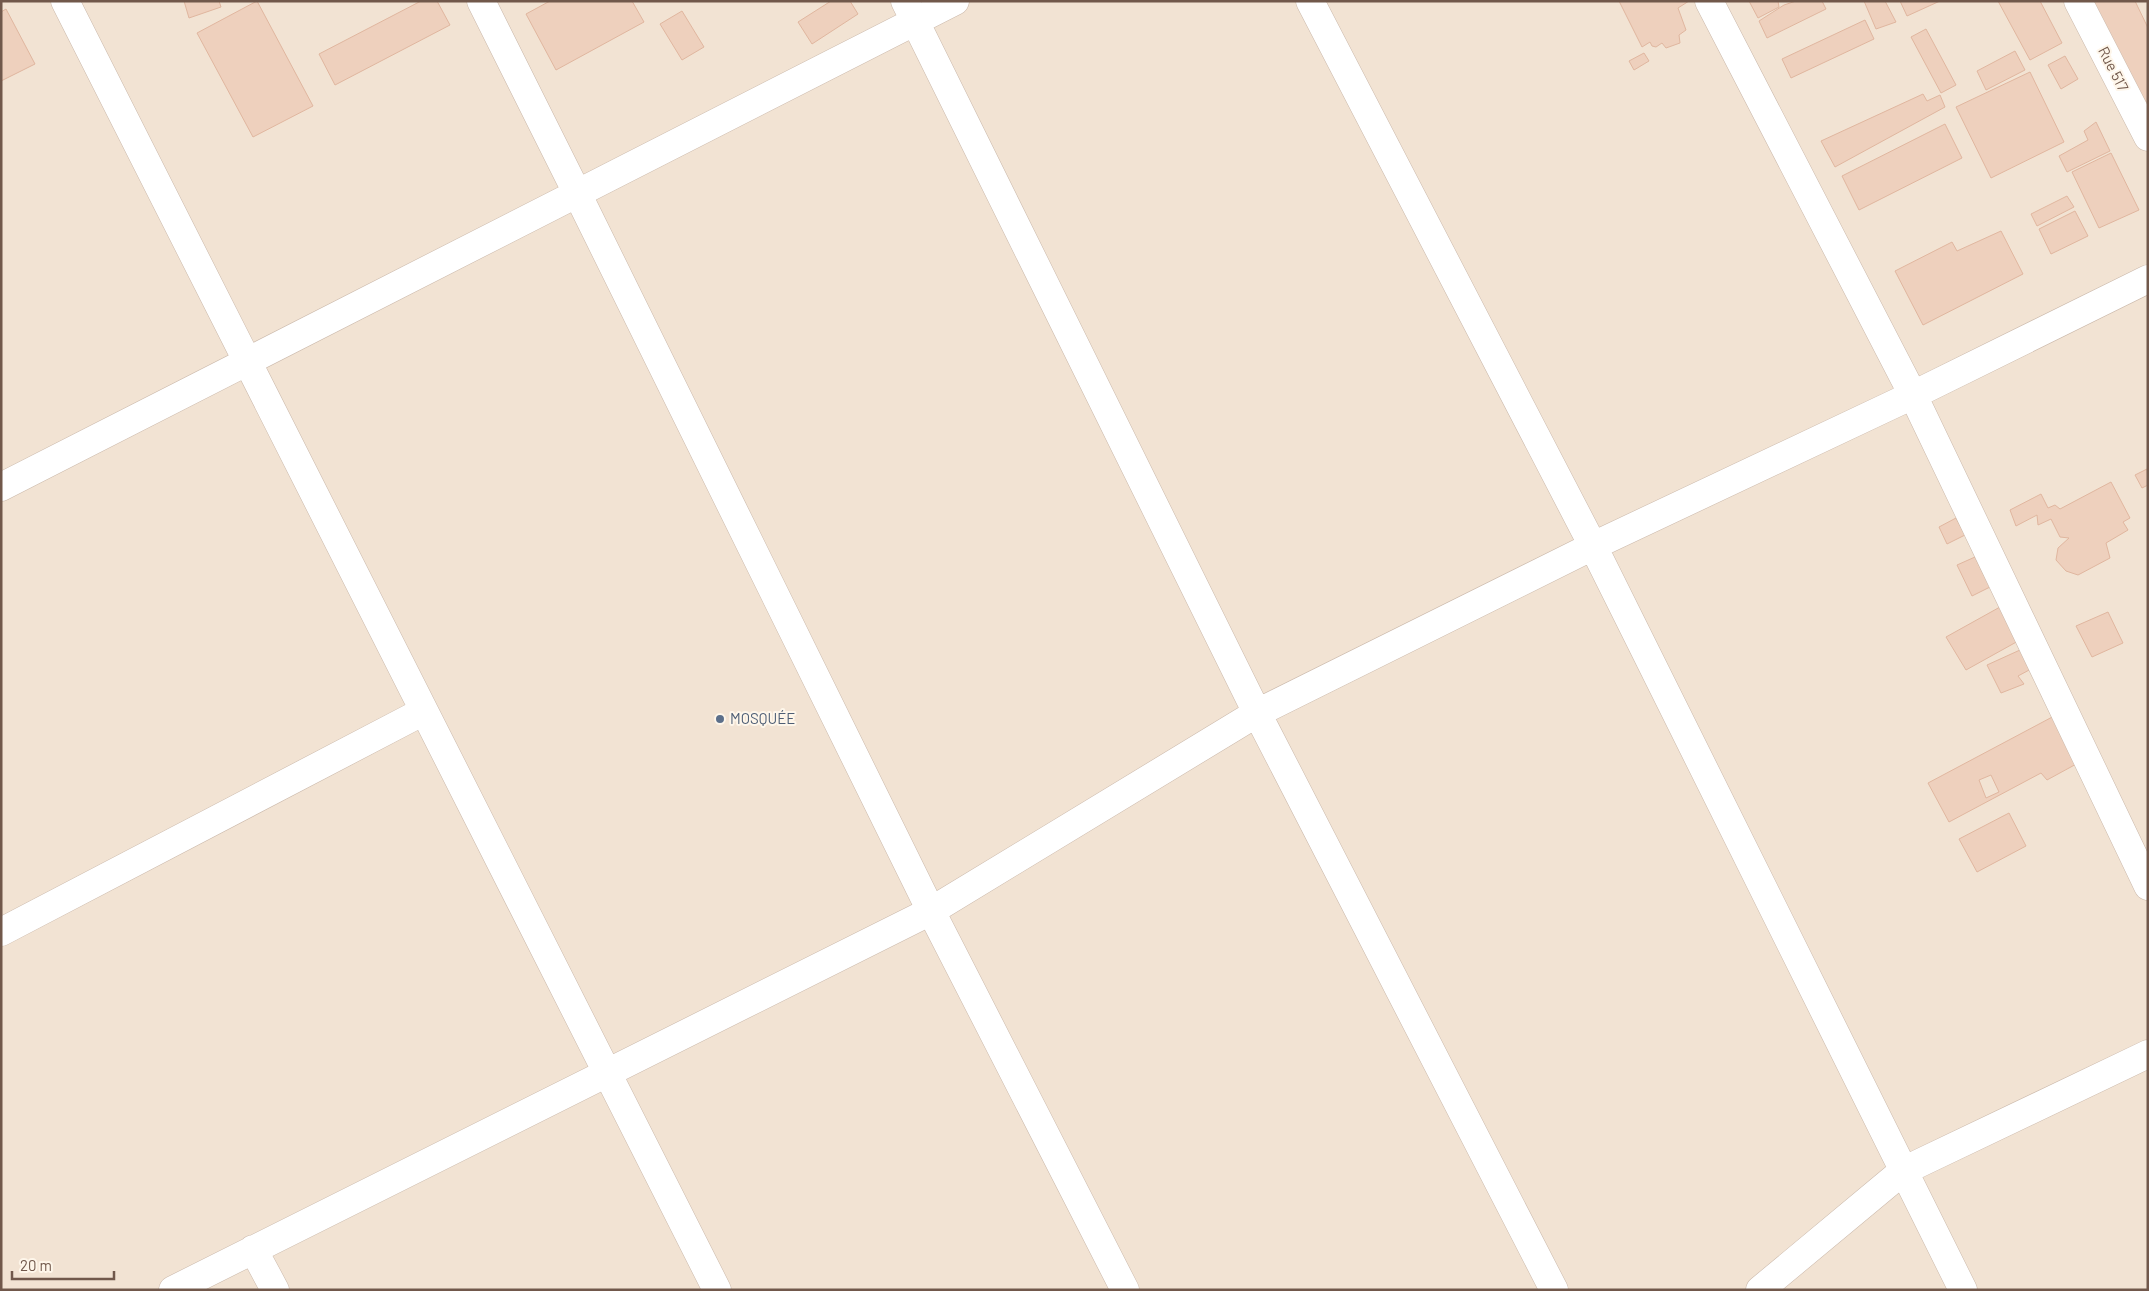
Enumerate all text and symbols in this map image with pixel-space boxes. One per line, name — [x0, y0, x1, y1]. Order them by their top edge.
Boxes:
street label: Rue 517 — [2095, 43, 2133, 94]
place label: MOSQUÉE — [730, 709, 795, 727]
marker: MOSQUÉE — [714, 713, 726, 725]
scale bar — [12, 1248, 115, 1280]
text: 20 m — [20, 1256, 52, 1274]

